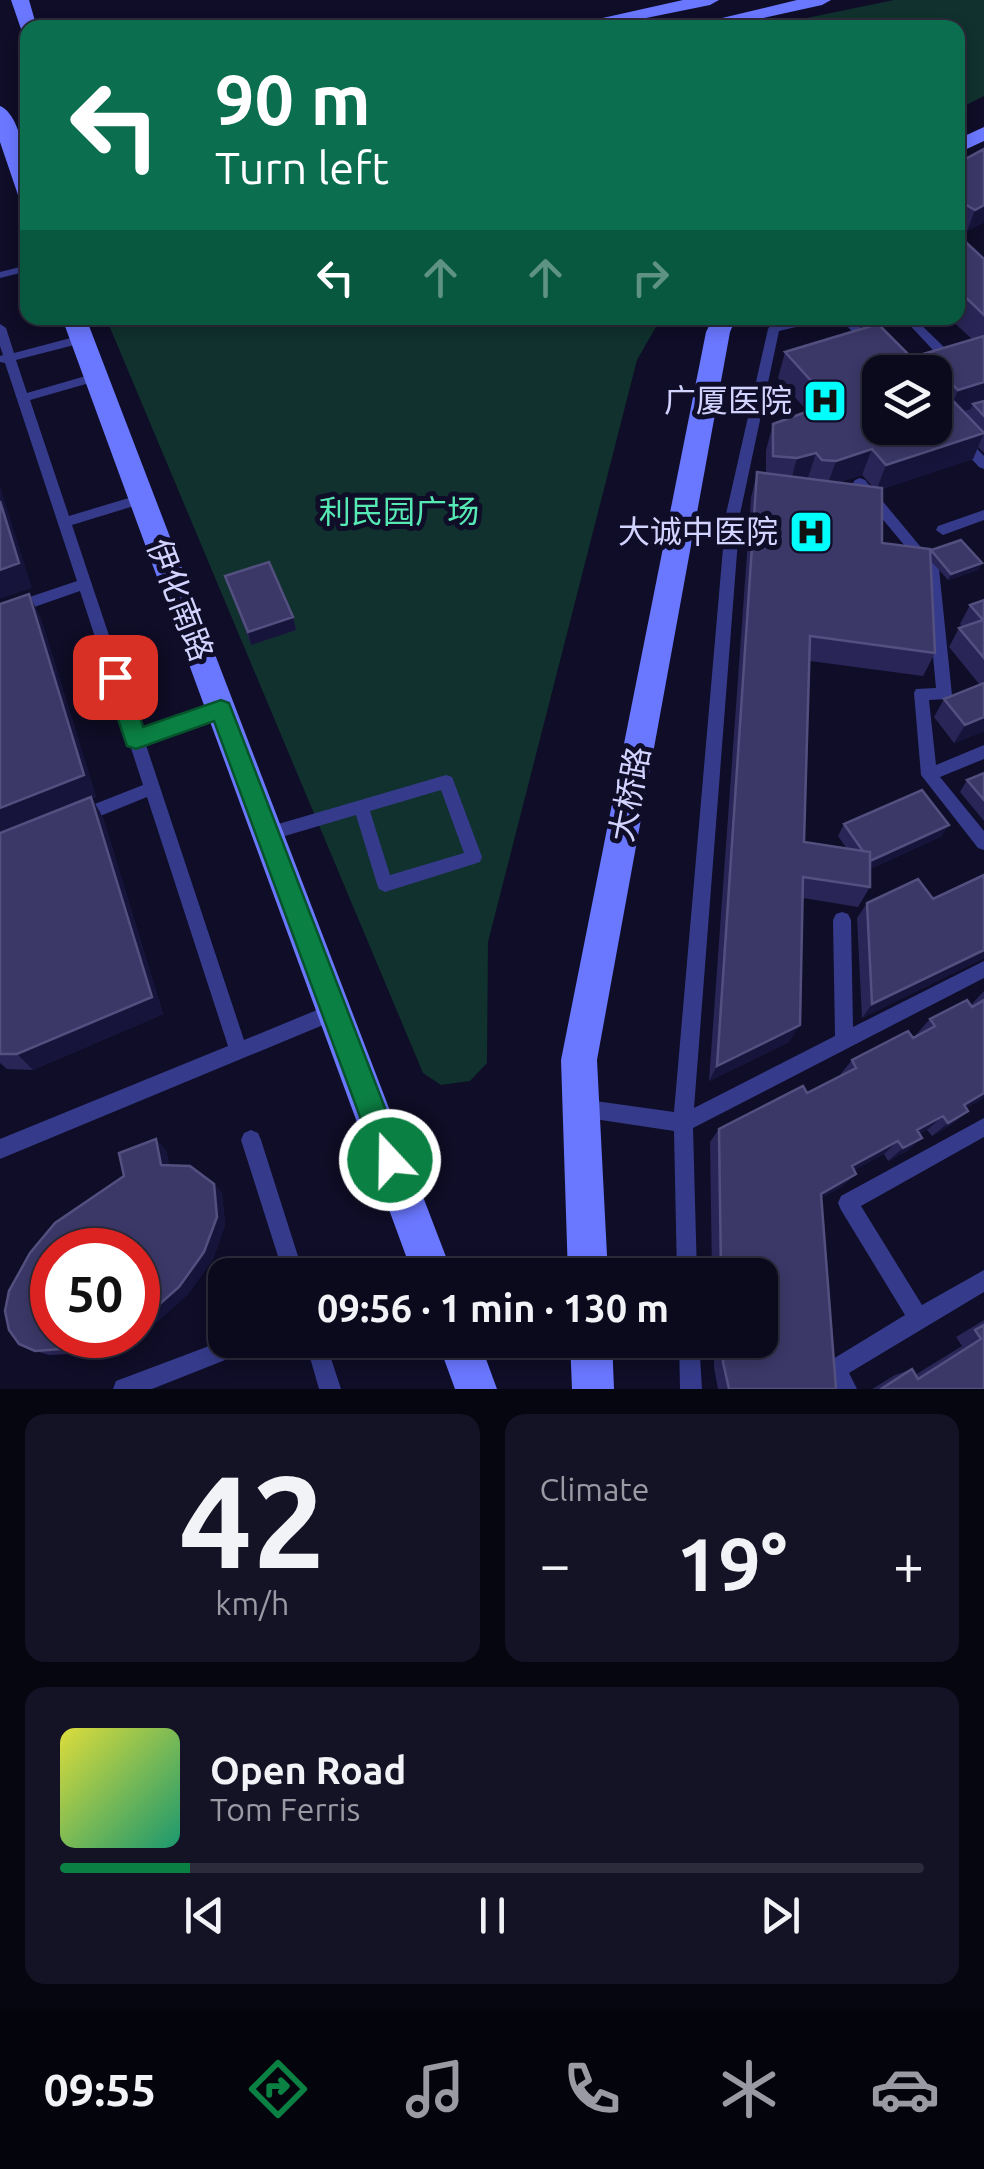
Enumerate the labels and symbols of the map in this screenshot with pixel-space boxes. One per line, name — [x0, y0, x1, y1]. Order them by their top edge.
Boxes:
hospital icon: 广厦医院 — [802, 378, 848, 424]
place label: 广厦医院 — [664, 382, 792, 418]
park label: 利民园广场 — [319, 493, 479, 529]
hospital icon: 大诚中医院 — [788, 509, 834, 555]
place label: 大诚中医院 — [618, 513, 778, 549]
street label: 伊化南路 — [141, 533, 221, 666]
pin — [73, 635, 158, 720]
street label: 大桥路 — [602, 743, 656, 844]
position arrow — [338, 1108, 442, 1212]
speed limit sign: 50 — [30, 1228, 160, 1358]

